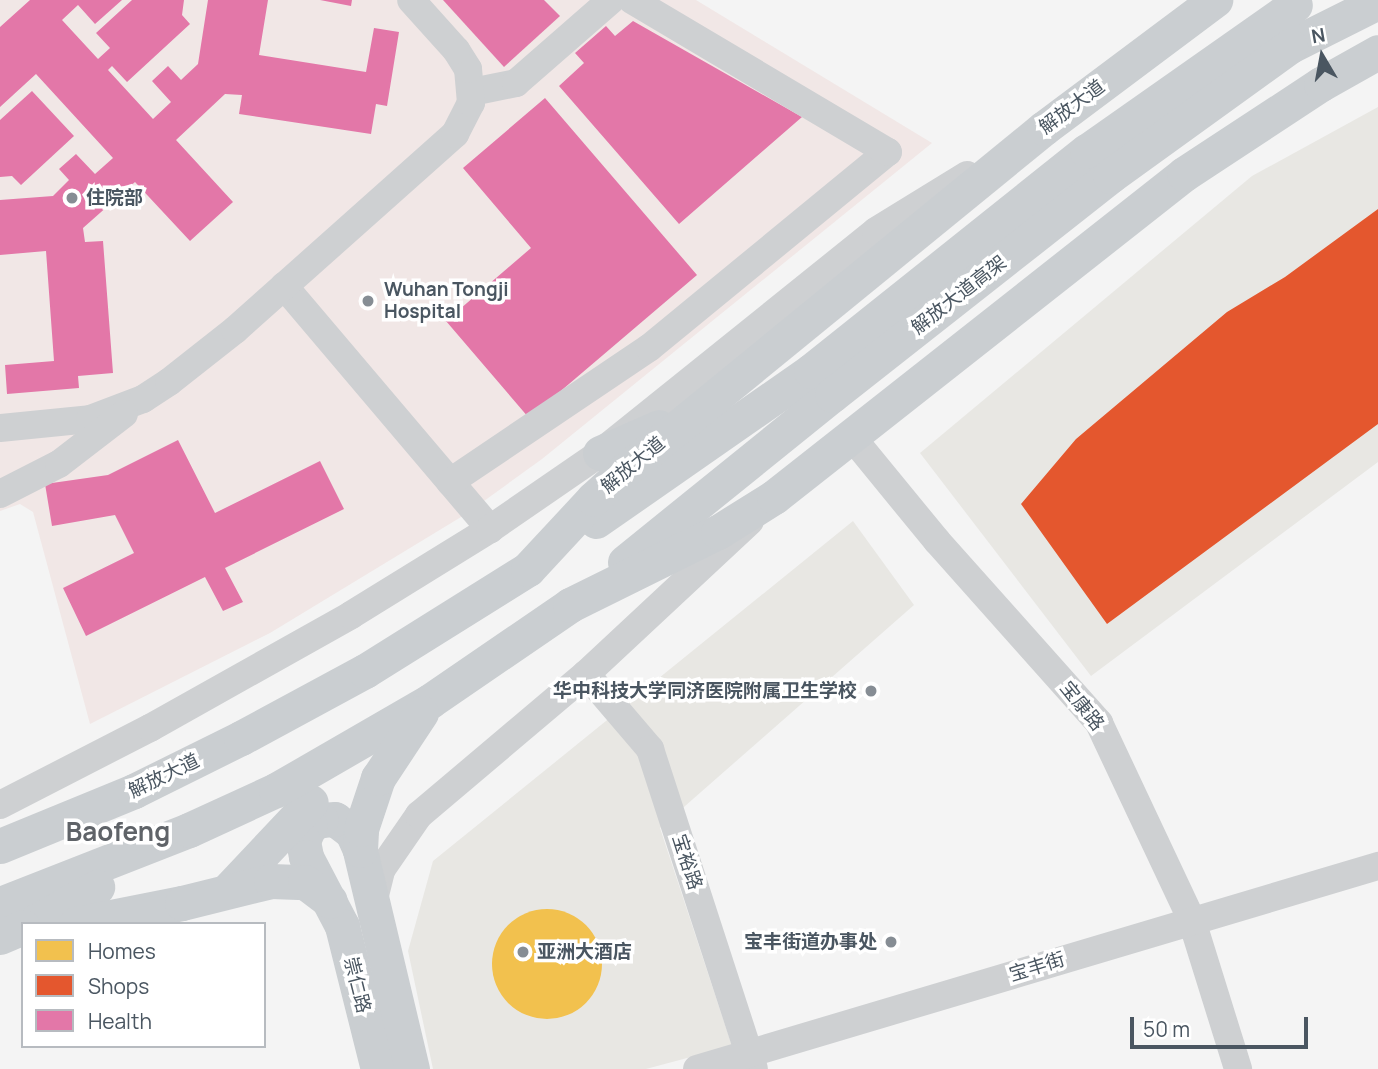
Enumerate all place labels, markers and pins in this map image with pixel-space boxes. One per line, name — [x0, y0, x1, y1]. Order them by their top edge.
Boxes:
place label: 住院部 — [86, 187, 143, 209]
marker: 住院部 — [64, 190, 80, 206]
place label: Wuhan Tongji Hospital — [384, 279, 509, 323]
marker: Wuhan Tongji Hospital — [358, 291, 378, 311]
place label: 华中科技大学同济医院附属卫生学校 — [553, 680, 857, 702]
marker: 华中科技大学同济医院附属卫生学校 — [863, 683, 879, 699]
place label: 宝丰街道办事处 — [744, 931, 877, 953]
marker: 宝丰街道办事处 — [883, 934, 899, 950]
place label: 亚洲大酒店 — [537, 941, 632, 963]
marker: 亚洲大酒店 — [515, 944, 531, 960]

